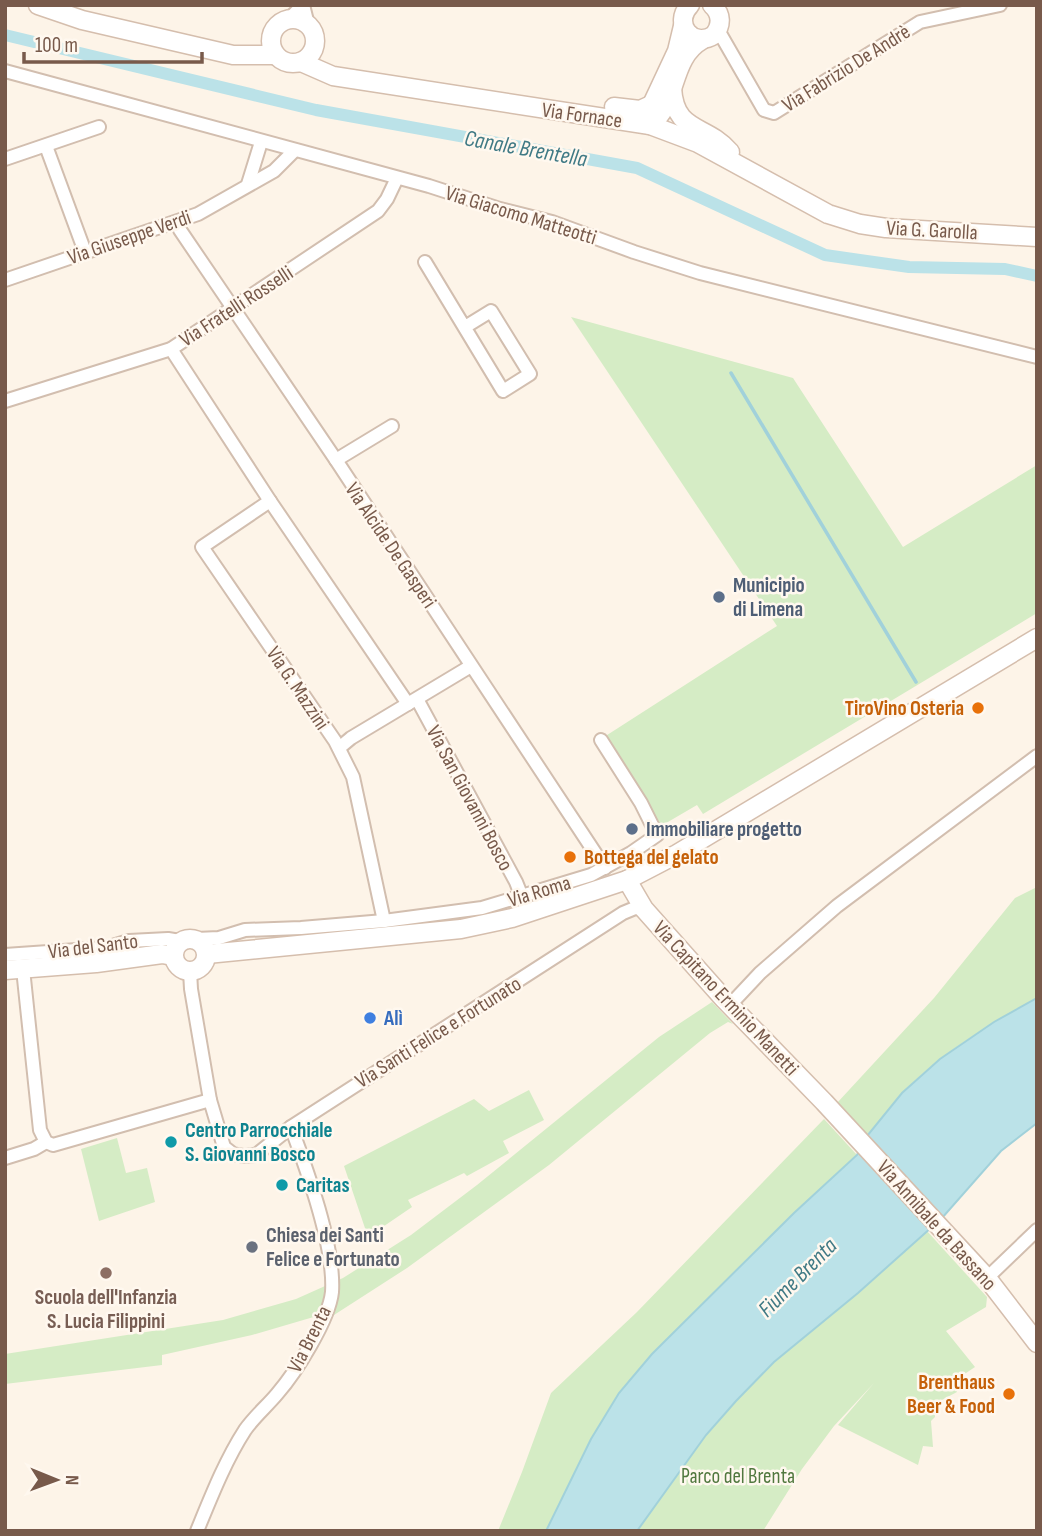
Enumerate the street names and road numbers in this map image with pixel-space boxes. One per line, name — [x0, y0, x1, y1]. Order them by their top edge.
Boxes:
street label: Via Fabrizio De Andrè — [778, 19, 915, 118]
street label: Via Fornace — [540, 97, 624, 134]
street label: Via Giacomo Matteotti — [442, 181, 600, 250]
street label: Via Giuseppe Verdi — [64, 205, 194, 270]
street label: Via G. Garolla — [886, 216, 978, 245]
street label: Via Fratelli Rosselli — [175, 260, 298, 352]
street label: Via Alcide De Gasperi — [339, 478, 442, 613]
street label: Via G. Mazzini — [261, 642, 335, 735]
street label: Via San Giovanni Bosco — [421, 721, 518, 875]
street label: Via Roma — [505, 870, 574, 913]
street label: Via Capitano Erminio Manetti — [647, 916, 804, 1081]
street label: Via del Santo — [47, 929, 139, 964]
street label: Via Santi Felice e Fortunato — [351, 971, 526, 1094]
street label: Via Annibale da Bassano — [872, 1155, 1002, 1296]
street label: Via Brenta — [282, 1302, 337, 1377]

